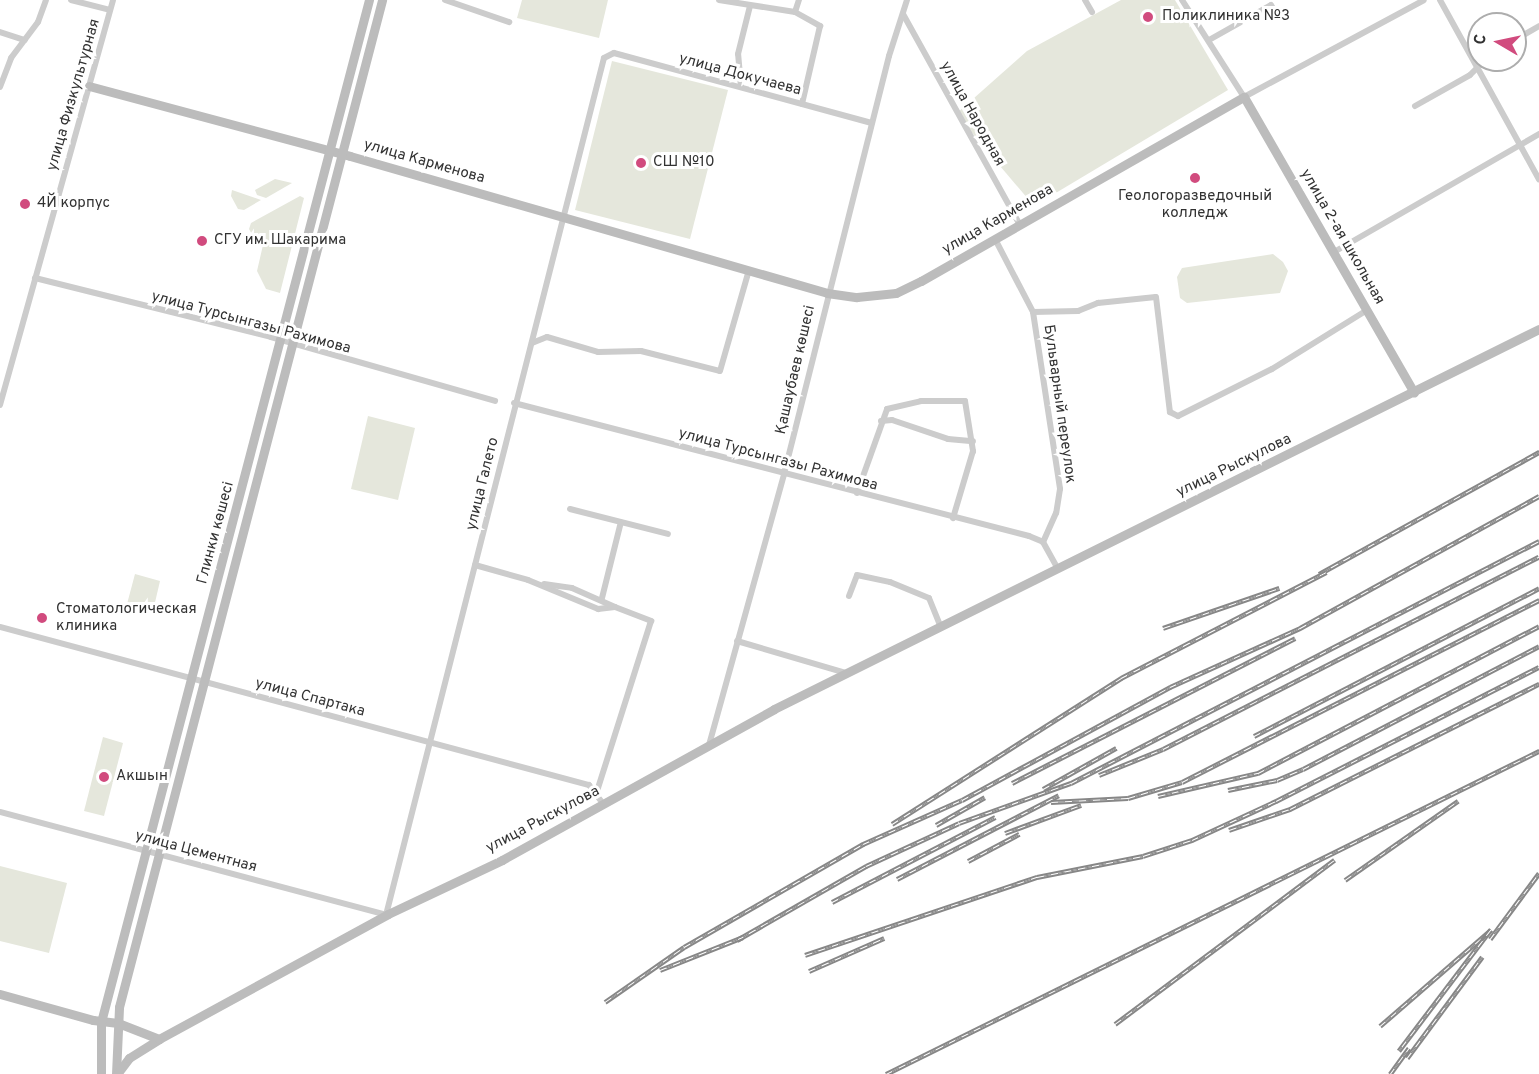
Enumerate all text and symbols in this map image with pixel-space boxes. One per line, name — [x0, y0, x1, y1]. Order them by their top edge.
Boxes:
marker: Поликлиника №3 — [1139, 8, 1157, 26]
place label: Поликлиника №3 — [1162, 8, 1290, 26]
north arrow — [1467, 12, 1527, 72]
street label: улица Физкультурная — [44, 17, 104, 173]
text: С — [1471, 33, 1492, 46]
street label: улица Докучаева — [677, 50, 803, 100]
street label: улица Народная — [936, 58, 1008, 170]
street label: улица Карменова — [361, 136, 487, 188]
place label: СШ №10 — [653, 154, 715, 172]
marker: СШ №10 — [634, 156, 648, 170]
street label: улица 2-ая школьная — [1296, 166, 1388, 308]
marker: Геологоразведочный колледж — [1188, 171, 1202, 185]
street label: улица Карменова — [939, 181, 1057, 259]
place label: Геологоразведочный колледж — [1118, 187, 1272, 222]
place label: 4Й корпус — [37, 195, 110, 213]
marker: 4Й корпус — [18, 197, 32, 211]
place label: СГУ им. Шакарима — [214, 232, 347, 250]
marker: СГУ им. Шакарима — [195, 234, 209, 248]
street label: улица Турсынгазы Рахимова — [149, 288, 353, 358]
street label: Қашаубаев көшесі — [772, 304, 820, 436]
street label: Бульварный переулок — [1039, 324, 1079, 484]
street label: улица Турсынгазы Рахимова — [676, 425, 880, 495]
street label: улица Рыскулова — [1174, 430, 1294, 502]
street label: улица Галето — [463, 436, 503, 532]
street label: Глинки көшесі — [194, 480, 238, 586]
place label: Стоматологическая клиника — [56, 600, 197, 635]
marker: Стоматологическая клиника — [33, 609, 51, 627]
street label: улица Спартака — [253, 675, 367, 721]
place label: Акшын — [116, 768, 168, 786]
marker: Акшын — [97, 770, 111, 784]
street label: улица Рыскулова — [483, 783, 603, 857]
street label: улица Цементная — [133, 827, 259, 877]

